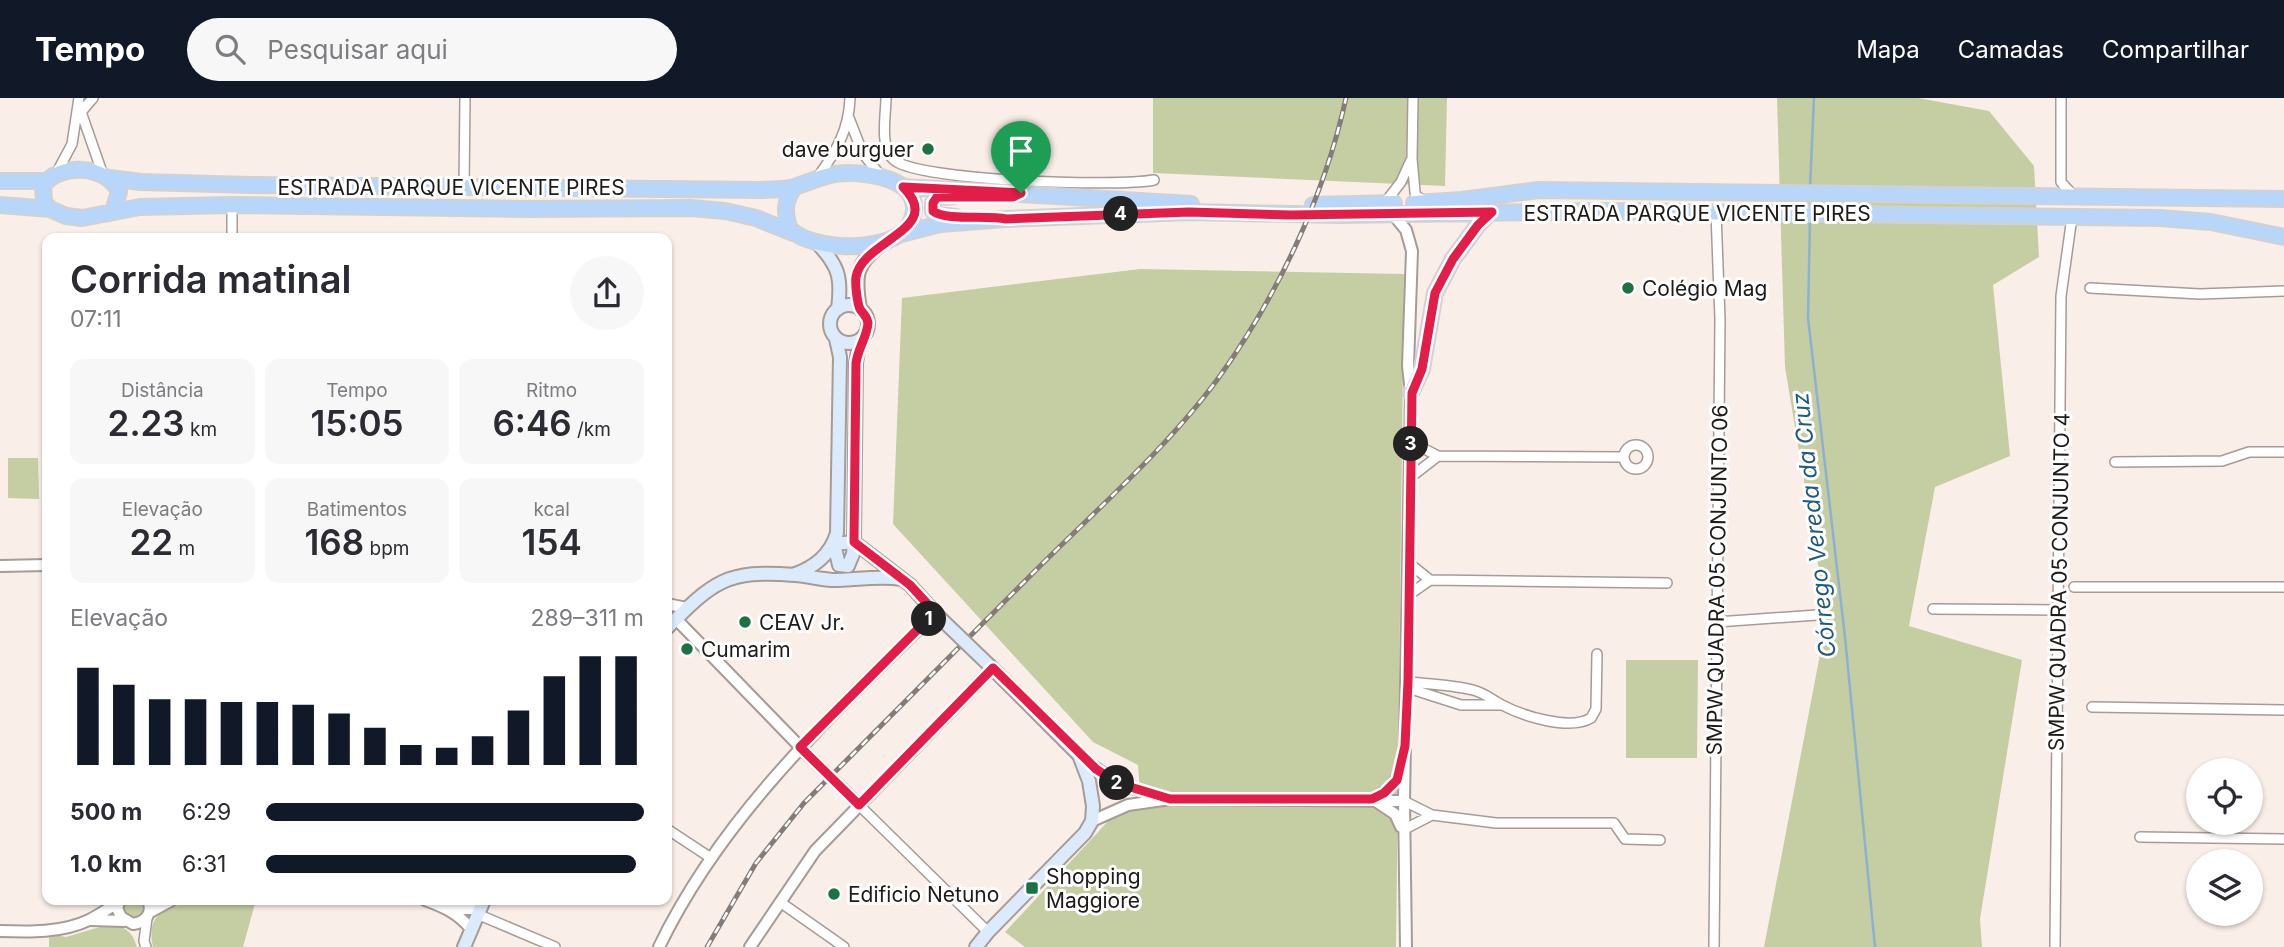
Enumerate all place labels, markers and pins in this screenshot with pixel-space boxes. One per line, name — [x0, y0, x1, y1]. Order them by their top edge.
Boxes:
pin — [991, 121, 1051, 193]
place label: dave burguer — [782, 137, 914, 162]
marker: dave burguer — [920, 141, 936, 157]
pin: 4 — [1104, 197, 1138, 232]
place label: Colégio Mag — [1642, 276, 1767, 301]
marker: Colégio Mag — [1620, 280, 1636, 296]
pin: 3 — [1394, 426, 1428, 462]
pin: 1 — [912, 602, 946, 636]
place label: CEAV Jr. — [759, 610, 845, 635]
marker: CEAV Jr. — [737, 614, 753, 630]
place label: Cumarim — [701, 637, 791, 662]
marker: Cumarim — [679, 641, 695, 657]
pin: 2 — [1100, 766, 1134, 800]
place label: Shopping Maggiore — [1046, 864, 1141, 913]
marker: Shopping Maggiore — [1024, 880, 1040, 896]
place label: Edificio Netuno — [848, 882, 999, 907]
marker: Edificio Netuno — [826, 886, 842, 902]

